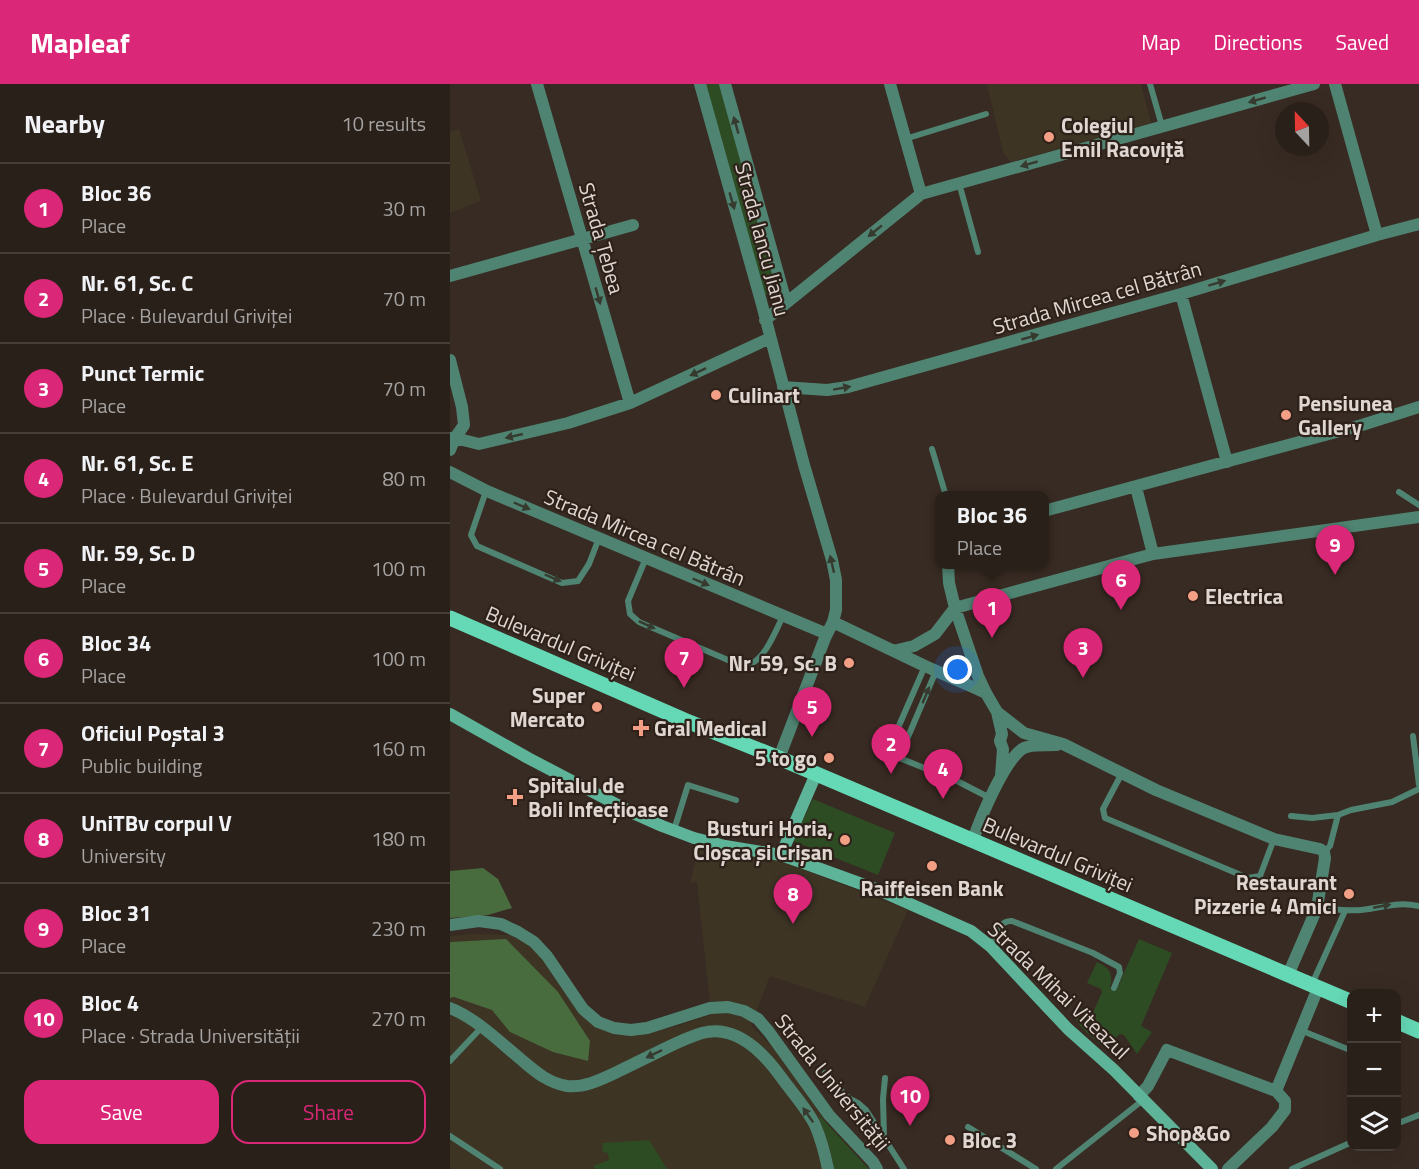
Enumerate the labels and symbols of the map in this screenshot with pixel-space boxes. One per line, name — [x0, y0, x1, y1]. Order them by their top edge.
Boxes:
one-way arrow — [1248, 96, 1266, 105]
north arrow — [1275, 102, 1329, 156]
place label: Colegiul Emil Racoviță — [1061, 109, 1184, 165]
one-way arrow — [731, 115, 740, 133]
marker: Colegiul Emil Racoviță — [1042, 130, 1056, 144]
street label: Strada Iancu Jianu — [727, 158, 799, 320]
one-way arrow — [1020, 160, 1038, 169]
street label: Strada Țebea — [571, 179, 633, 298]
one-way arrow — [728, 192, 738, 210]
one-way arrow — [867, 224, 883, 237]
street label: Strada Mircea cel Bătrân — [989, 252, 1205, 342]
one-way arrow — [1208, 278, 1226, 287]
one-way arrow — [594, 287, 603, 305]
one-way arrow — [1020, 331, 1039, 341]
one-way arrow — [689, 368, 706, 377]
place label: Culinart — [728, 379, 800, 411]
one-way arrow — [832, 383, 851, 392]
place label: Pensiunea Gallery — [1298, 387, 1393, 443]
marker: Culinart — [709, 388, 723, 402]
marker: Pensiunea Gallery — [1279, 408, 1293, 422]
one-way arrow — [505, 431, 523, 441]
street label: Strada Mircea cel Bătrân — [539, 480, 751, 594]
one-way arrow — [513, 501, 531, 511]
pin: 9 — [1316, 526, 1354, 575]
one-way arrow — [827, 555, 837, 573]
pin: 6 — [1102, 560, 1140, 610]
one-way arrow — [544, 574, 562, 584]
one-way arrow — [693, 577, 710, 586]
place label: Electrica — [1205, 580, 1284, 612]
pin: 1 — [972, 588, 1012, 638]
marker: Electrica — [1186, 589, 1200, 603]
street label: Bulevardul Griviței — [481, 597, 641, 689]
one-way arrow — [638, 620, 655, 629]
pin: 3 — [1064, 628, 1102, 678]
pin: 7 — [664, 638, 704, 688]
place label: Nr. 59, Sc. B — [728, 647, 837, 679]
your location — [943, 655, 972, 684]
marker: Nr. 59, Sc. B — [842, 656, 856, 670]
place label: Super Mercato — [510, 679, 585, 735]
one-way arrow — [921, 686, 931, 704]
pin: 5 — [792, 688, 832, 737]
marker: Super Mercato — [590, 700, 604, 714]
place label: Gral Medical — [654, 712, 767, 744]
marker: Gral Medical — [632, 719, 650, 737]
pin: 2 — [872, 724, 910, 774]
place label: 5 to go — [755, 742, 817, 774]
pin: 4 — [924, 750, 962, 799]
marker: 5 to go — [822, 751, 836, 765]
place label: Spitalul de Boli Infecțioase — [528, 769, 668, 825]
marker: Spitalul de Boli Infecțioase — [506, 788, 524, 806]
street label: Bulevardul Griviței — [978, 808, 1138, 900]
place label: Busturi Horia, Cloșca și Crișan — [693, 812, 833, 868]
marker: Busturi Horia, Cloșca și Crișan — [838, 833, 852, 847]
marker: Raiffeisen Bank — [925, 859, 939, 873]
place label: Restaurant Pizzerie 4 Amici — [1194, 866, 1337, 922]
place label: Raiffeisen Bank — [861, 872, 1004, 904]
pin: 8 — [774, 874, 812, 924]
marker: Restaurant Pizzerie 4 Amici — [1342, 887, 1356, 901]
one-way arrow — [1373, 901, 1392, 910]
street label: Strada Mihai Viteazul — [981, 914, 1137, 1066]
street label: Strada Universității — [767, 1006, 899, 1158]
one-way arrow — [646, 1049, 663, 1058]
pin: 10 — [890, 1076, 930, 1126]
one-way arrow — [802, 1107, 814, 1123]
place label: Shop&Go — [1146, 1117, 1230, 1149]
place label: Bloc 3 — [962, 1124, 1017, 1156]
marker: Shop&Go — [1127, 1126, 1141, 1140]
marker: Bloc 3 — [943, 1133, 957, 1147]

